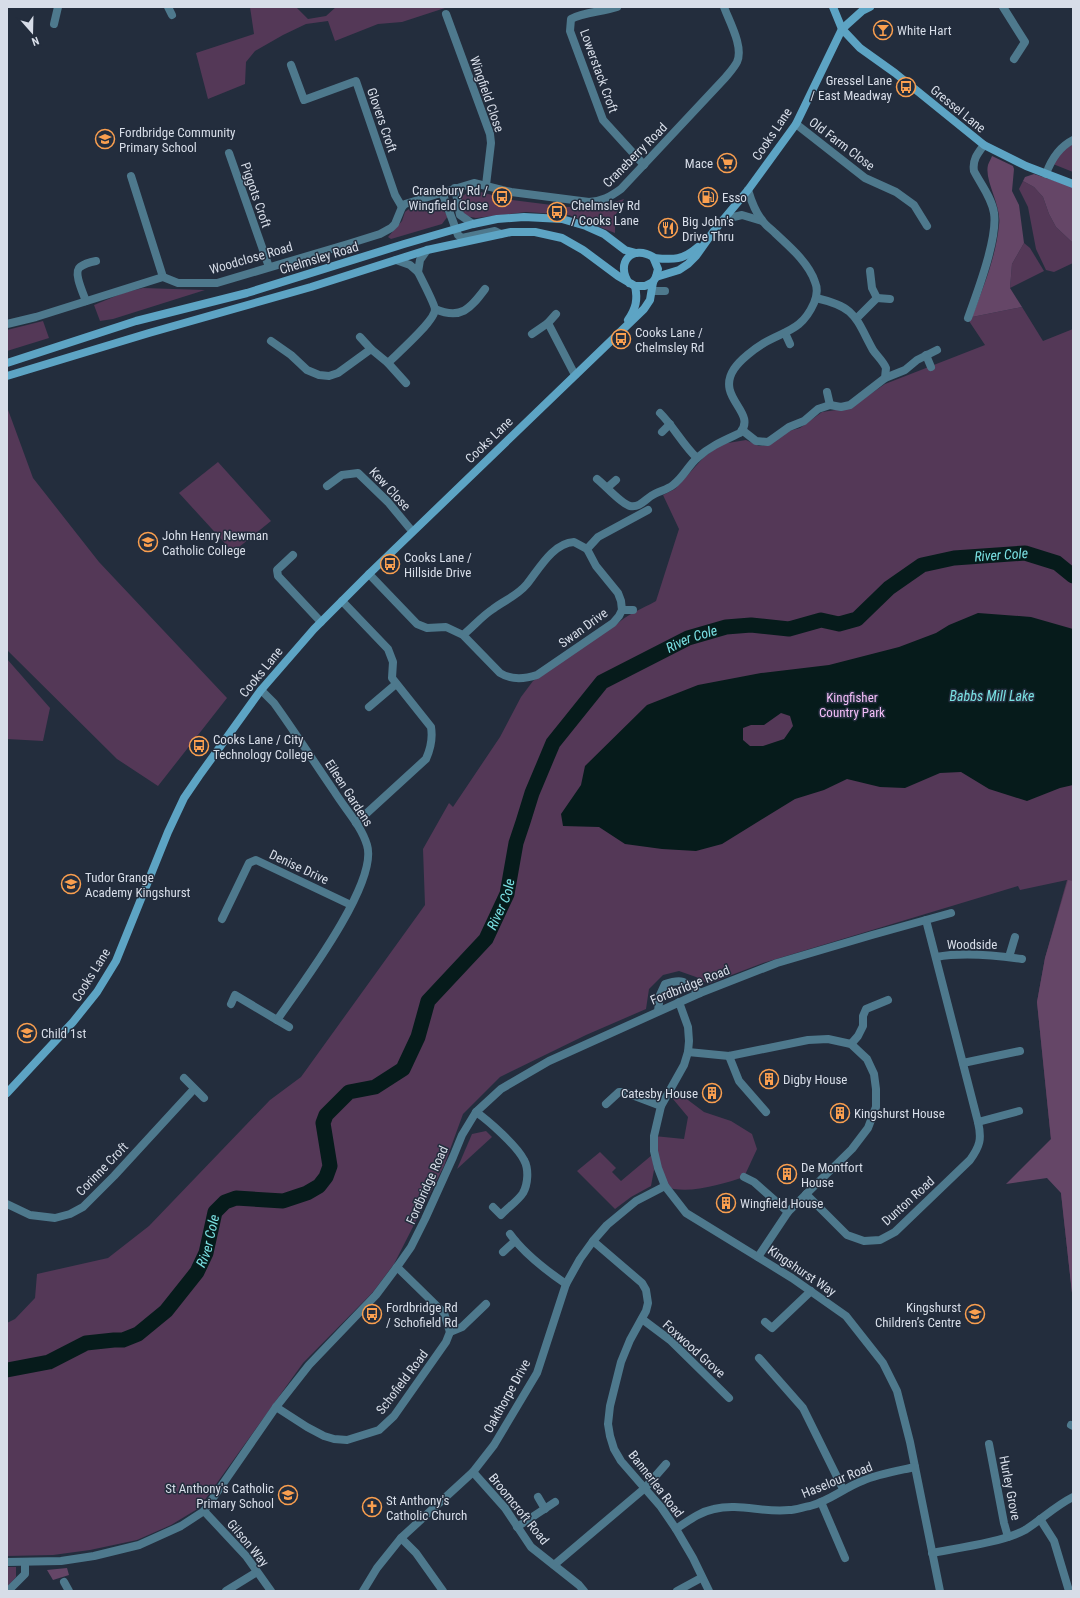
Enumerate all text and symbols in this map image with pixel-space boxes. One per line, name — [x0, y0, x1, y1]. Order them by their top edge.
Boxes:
north arrow — [12, 12, 52, 52]
bar icon: White Hart — [872, 19, 894, 41]
place label: White Hart — [897, 23, 952, 38]
street label: Lowerstack Croft — [577, 27, 621, 115]
text: N — [30, 34, 41, 48]
street label: Wingfield Close — [467, 54, 507, 134]
place label: Gressel Lane / East Meadway — [810, 73, 893, 103]
bus stop icon: Gressel Lane / East Meadway — [895, 76, 917, 98]
street label: Gressel Lane — [928, 82, 988, 136]
street label: Glovers Croft — [364, 86, 400, 154]
street label: Cooks Lane — [749, 105, 795, 163]
street label: Old Farm Close — [806, 114, 878, 174]
street label: Craneberry Road — [600, 120, 670, 190]
place label: Fordbridge Community Primary School — [119, 125, 236, 155]
school or university icon: Fordbridge Community Primary School — [94, 128, 116, 150]
supermarket icon: Mace — [716, 152, 738, 174]
place label: Mace — [685, 156, 713, 171]
street label: Piggots Croft — [238, 160, 274, 230]
place label: Cranebury Rd / Wingfield Close — [409, 183, 488, 213]
bus stop icon: Cranebury Rd / Wingfield Close — [491, 186, 513, 208]
fuel station icon: Esso — [697, 186, 719, 208]
place label: Esso — [722, 190, 747, 205]
place label: Chelmsley Rd / Cooks Lane — [571, 198, 640, 228]
bus stop icon: Chelmsley Rd / Cooks Lane — [546, 201, 568, 223]
place label: Big John's Drive Thru — [682, 214, 734, 244]
restaurant icon: Big John's Drive Thru — [657, 217, 679, 239]
street label: Woodclose Road — [208, 239, 294, 277]
street label: Chelmsley Road — [278, 239, 360, 277]
place label: Cooks Lane / Chelmsley Rd — [635, 325, 704, 355]
bus stop icon: Cooks Lane / Chelmsley Rd — [610, 328, 632, 350]
street label: Cooks Lane — [462, 414, 516, 466]
street label: Kew Close — [366, 464, 414, 514]
place label: John Henry Newman Catholic College — [162, 528, 268, 558]
school or university icon: John Henry Newman Catholic College — [137, 531, 159, 553]
water label: River Cole — [974, 545, 1029, 565]
place label: Cooks Lane / Hillside Drive — [404, 550, 472, 580]
bus stop icon: Cooks Lane / Hillside Drive — [379, 553, 401, 575]
street label: Swan Drive — [556, 605, 610, 651]
water label: River Cole — [663, 622, 719, 656]
street label: Cooks Lane — [236, 644, 286, 700]
water label: Babbs Mill Lake — [950, 688, 1034, 704]
park label: Kingfisher Country Park — [819, 690, 885, 720]
place label: Cooks Lane / City Technology College — [213, 732, 313, 762]
bus stop icon: Cooks Lane / City Technology College — [188, 735, 210, 757]
street label: Eileen Gardens — [322, 757, 376, 829]
street label: Denise Drive — [267, 847, 331, 887]
place label: Tudor Grange Academy Kingshurst — [85, 870, 191, 900]
school or university icon: Tudor Grange Academy Kingshurst — [60, 873, 82, 895]
water label: River Cole — [483, 878, 518, 932]
street label: Woodside — [947, 937, 997, 952]
street label: Cooks Lane — [69, 946, 113, 1004]
street label: Fordbridge Road — [648, 962, 732, 1008]
school or university icon: Child 1st — [16, 1022, 38, 1044]
place label: Child 1st — [41, 1026, 86, 1041]
building icon: Digby House — [758, 1068, 780, 1090]
place label: Digby House — [783, 1072, 847, 1087]
building icon: Catesby House — [701, 1082, 723, 1104]
place label: Catesby House — [621, 1086, 698, 1101]
building icon: Kingshurst House — [829, 1102, 851, 1124]
place label: Kingshurst House — [854, 1106, 945, 1121]
street label: Corinne Croft — [73, 1139, 131, 1199]
street label: Fordbridge Road — [403, 1143, 451, 1227]
place label: De Montfort House — [801, 1160, 863, 1190]
building icon: De Montfort House — [776, 1163, 798, 1185]
street label: Dunton Road — [879, 1173, 937, 1229]
building icon: Wingfield House — [715, 1192, 737, 1214]
place label: Wingfield House — [740, 1196, 823, 1211]
water label: River Cole — [192, 1213, 222, 1270]
street label: Kingshurst Way — [765, 1243, 840, 1300]
place label: Fordbridge Rd / Schofield Rd — [386, 1300, 458, 1330]
place label: Kingshurst Children’s Centre — [875, 1300, 961, 1330]
bus stop icon: Fordbridge Rd / Schofield Rd — [361, 1303, 383, 1325]
school or university icon: Kingshurst Children’s Centre — [964, 1303, 986, 1325]
street label: Foxwood Grove — [660, 1317, 728, 1381]
street label: Schofield Road — [373, 1347, 431, 1417]
street label: Oakthorpe Drive — [481, 1357, 533, 1435]
street label: Bannerlea Road — [625, 1448, 687, 1520]
street label: Hurley Grove — [996, 1455, 1024, 1521]
street label: Haselour Road — [799, 1459, 875, 1501]
street label: Broomcroft Road — [486, 1470, 552, 1548]
place label: St Anthony's Catholic Primary School — [165, 1481, 274, 1511]
school or university icon: St Anthony's Catholic Primary School — [277, 1484, 299, 1506]
place label: St Anthony's Catholic Church — [386, 1493, 467, 1523]
church icon: St Anthony's Catholic Church — [361, 1496, 383, 1518]
street label: Gilson Way — [224, 1516, 272, 1570]

